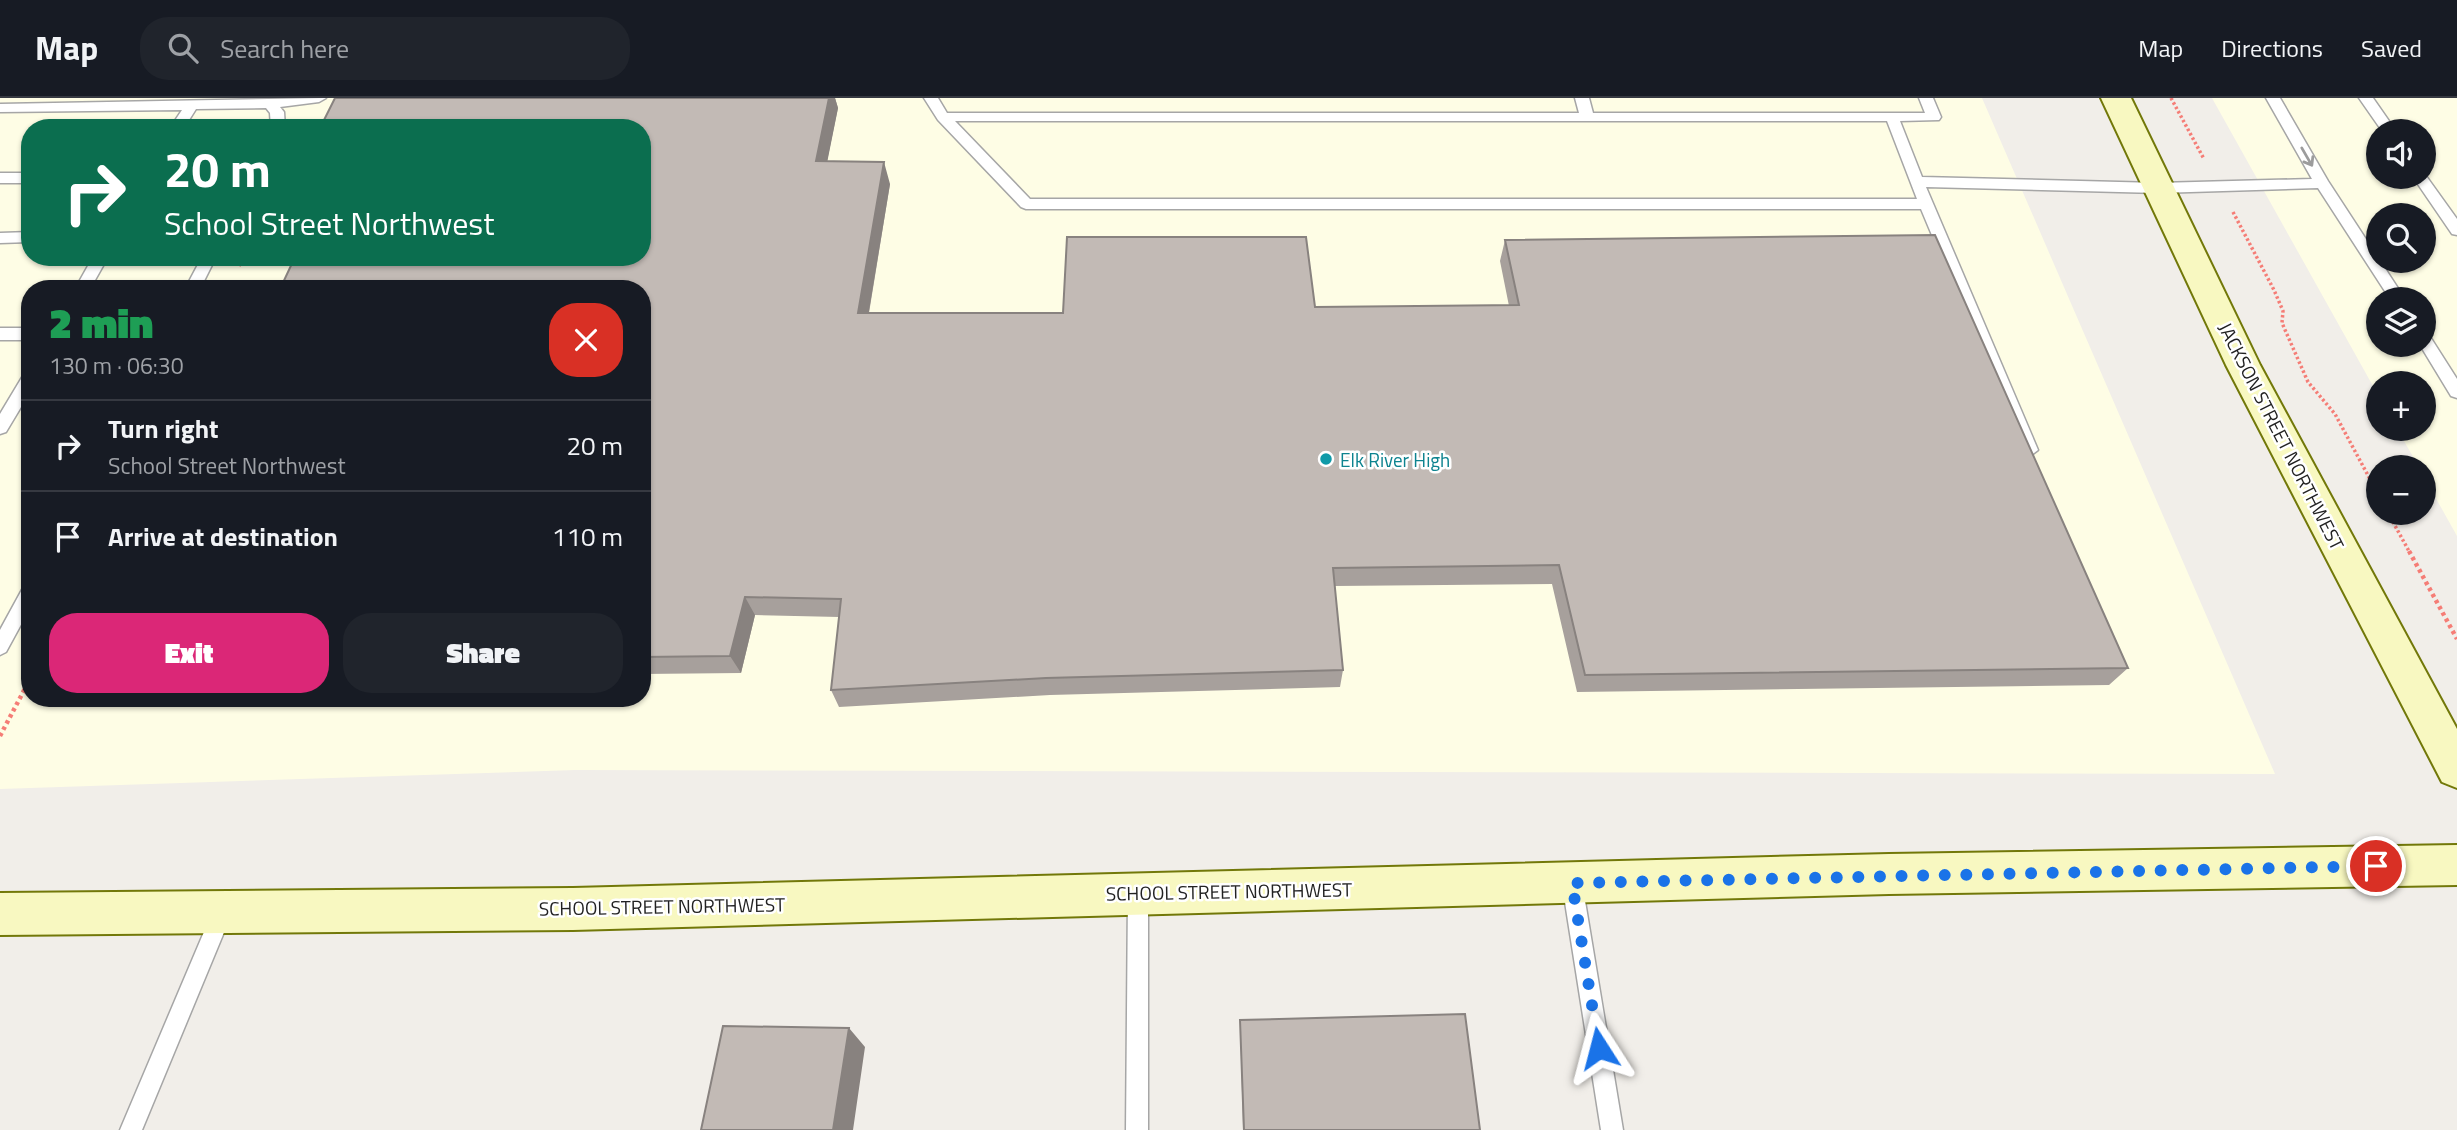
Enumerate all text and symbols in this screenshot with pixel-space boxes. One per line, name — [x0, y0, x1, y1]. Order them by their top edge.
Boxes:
search box — [140, 17, 630, 80]
text: Map — [35, 23, 98, 73]
icon: search — [164, 29, 202, 67]
text: Search here — [220, 29, 349, 68]
text: Map — [2138, 30, 2183, 66]
text: Directions — [2221, 30, 2323, 66]
text: Saved — [2361, 30, 2422, 66]
map controls — [2366, 119, 2436, 525]
button: sound — [2366, 119, 2436, 189]
text: 20 m — [164, 131, 271, 206]
icon: right — [49, 147, 140, 238]
one-way arrow — [2300, 147, 2314, 167]
text: School Street Northwest — [164, 199, 494, 247]
button: search — [2366, 203, 2436, 273]
button: layers — [2366, 287, 2436, 357]
text: 2 min — [49, 290, 153, 354]
button: close — [549, 303, 623, 377]
street label: JACKSON STREET NORTHWEST — [2212, 317, 2352, 555]
text: 130 m · 06:30 — [49, 348, 184, 383]
button: + — [2366, 371, 2436, 441]
text: Turn right — [108, 409, 219, 448]
text: 20 m — [566, 426, 623, 465]
icon: right — [49, 427, 87, 465]
place label: Elk River High — [1340, 445, 1450, 474]
text: School Street Northwest — [108, 448, 346, 483]
marker: Elk River High — [1318, 451, 1334, 467]
button: − — [2366, 455, 2436, 525]
text: Arrive at destination — [108, 517, 338, 556]
text: 110 m — [552, 517, 623, 556]
icon: arrive — [49, 518, 87, 556]
button: Exit — [49, 613, 329, 693]
button: Share — [343, 613, 623, 693]
pin — [2346, 836, 2406, 896]
icon: arrive — [2357, 847, 2395, 885]
street label: SCHOOL STREET NORTHWEST — [1106, 874, 1352, 908]
street label: SCHOOL STREET NORTHWEST — [539, 889, 785, 923]
position arrow — [1562, 1011, 1636, 1085]

